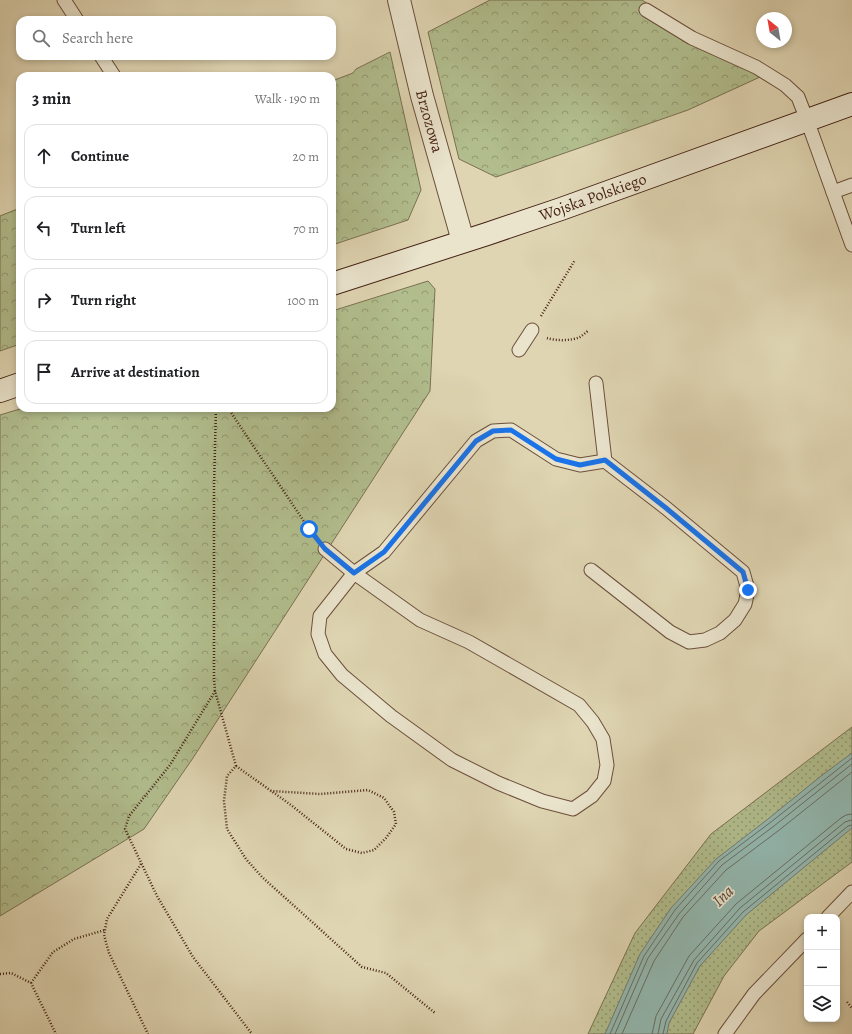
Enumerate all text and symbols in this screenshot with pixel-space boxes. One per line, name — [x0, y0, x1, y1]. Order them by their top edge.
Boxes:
north arrow — [756, 12, 792, 48]
search box — [16, 16, 336, 60]
icon: search — [30, 27, 52, 49]
text: Search here — [62, 28, 133, 48]
text: 3 min — [32, 87, 71, 110]
street label: Brzozowa — [410, 88, 449, 156]
text: Walk · 190 m — [255, 90, 320, 107]
icon: ahead — [33, 145, 55, 167]
text: Continue — [71, 146, 129, 166]
text: 20 m — [293, 148, 319, 165]
street label: Wojska Polskiego — [536, 168, 650, 227]
icon: left — [33, 217, 55, 239]
text: Turn left — [71, 218, 126, 238]
text: 70 m — [293, 220, 319, 237]
icon: right — [33, 289, 55, 311]
text: Turn right — [71, 290, 136, 310]
text: 100 m — [287, 292, 319, 309]
icon: arrive — [33, 361, 55, 383]
text: Arrive at destination — [71, 362, 200, 382]
route start — [300, 520, 318, 538]
route end — [739, 581, 757, 599]
water label: Ina — [707, 880, 739, 912]
map controls — [804, 914, 840, 1022]
button: + — [804, 914, 840, 950]
button: − — [804, 950, 840, 986]
button: layers — [804, 986, 840, 1022]

